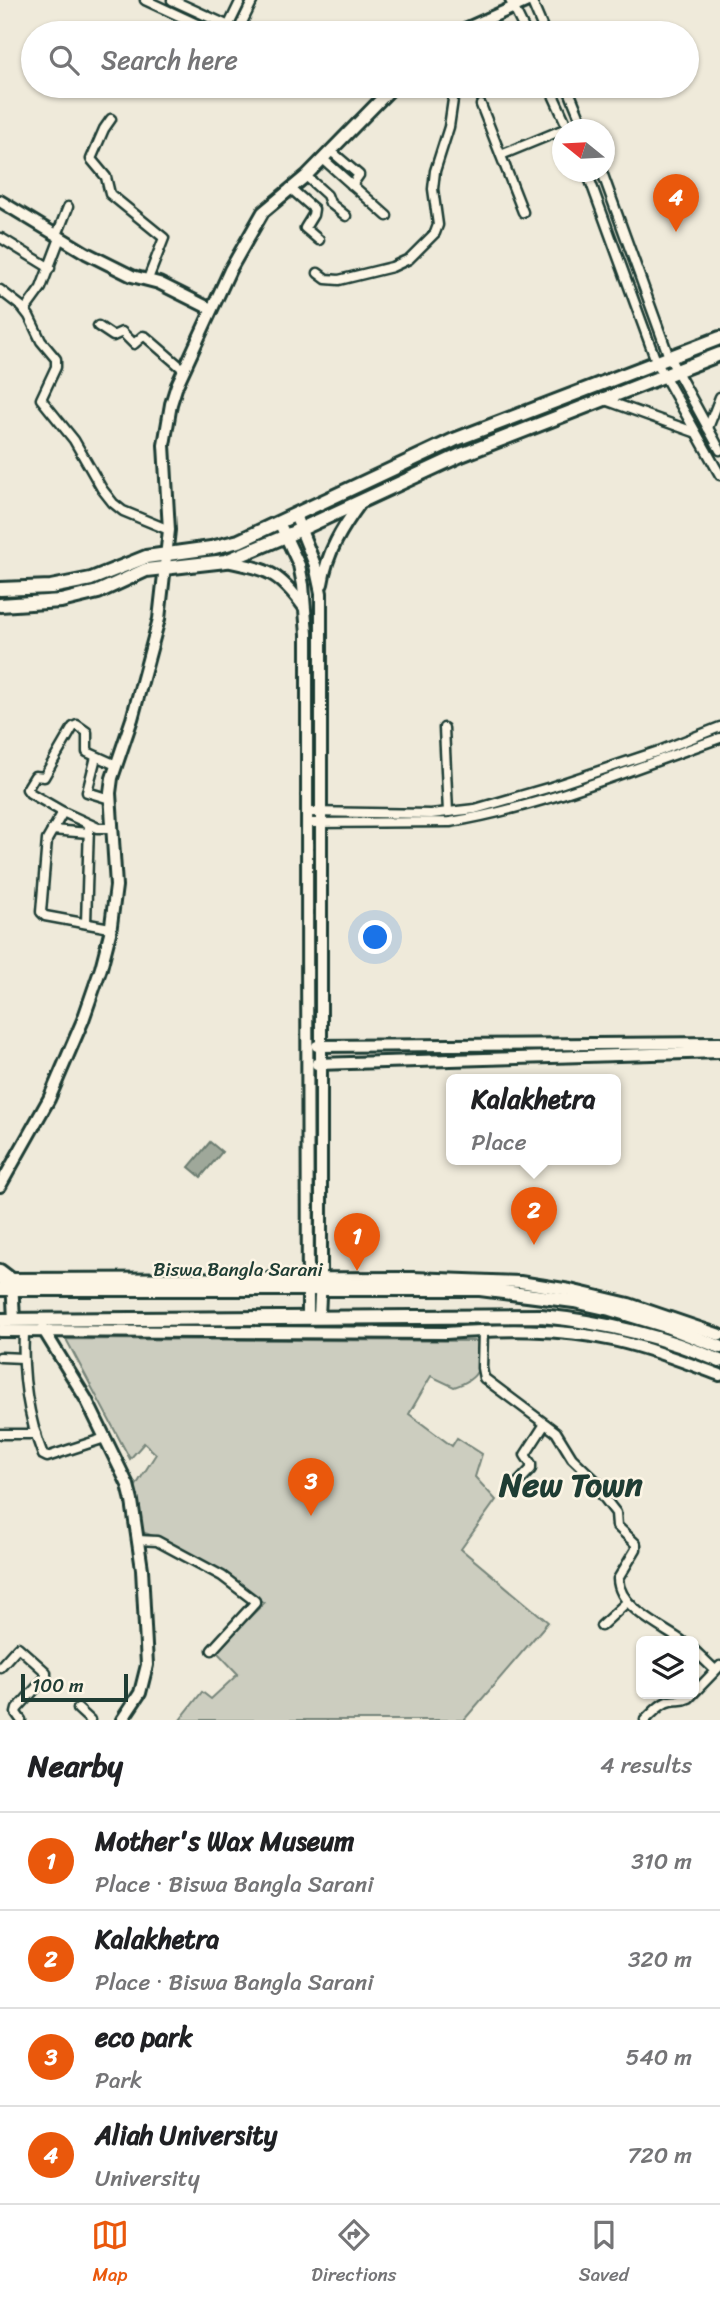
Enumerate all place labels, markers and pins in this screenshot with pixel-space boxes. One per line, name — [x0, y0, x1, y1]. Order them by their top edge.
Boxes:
pin: 4 — [653, 174, 699, 232]
pin: 2 — [511, 1187, 557, 1245]
pin: 1 — [334, 1213, 380, 1271]
pin: 3 — [288, 1458, 334, 1516]

